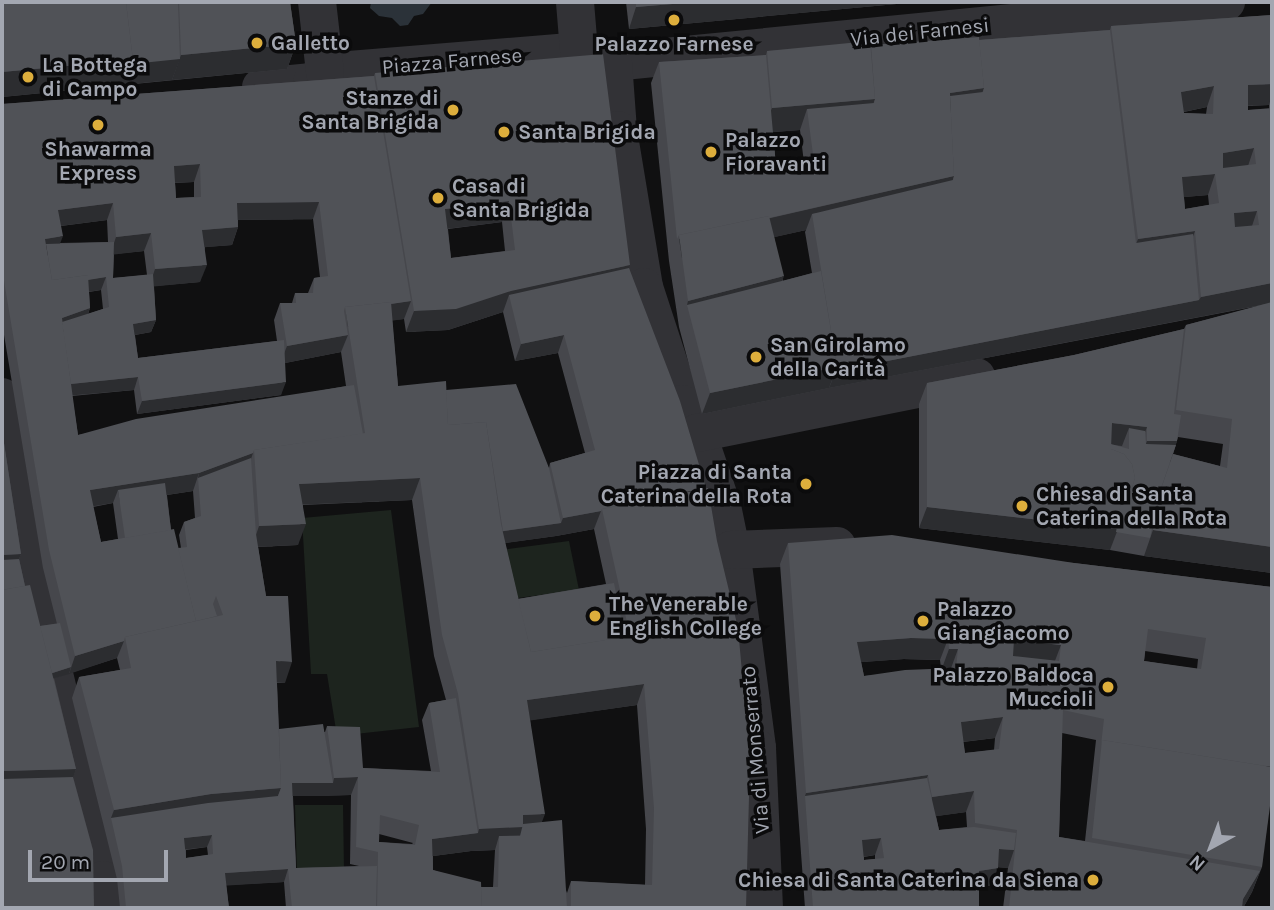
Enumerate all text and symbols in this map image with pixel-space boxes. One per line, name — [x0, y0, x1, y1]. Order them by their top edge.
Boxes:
marker: Palazzo Farnese — [666, 12, 682, 28]
street label: Via dei Farnesi — [849, 12, 991, 52]
place label: Galletto — [271, 30, 350, 56]
place label: Palazzo Farnese — [594, 31, 754, 57]
marker: Galletto — [249, 35, 265, 51]
street label: Piazza Farnese — [381, 42, 523, 80]
place label: La Bottega di Campo — [42, 52, 148, 102]
marker: La Bottega di Campo — [20, 69, 36, 85]
place label: Stanze di Santa Brigida — [301, 85, 439, 135]
marker: Stanze di Santa Brigida — [445, 102, 461, 118]
marker: Shawarma Express — [90, 117, 106, 133]
place label: Santa Brigida — [518, 119, 656, 145]
marker: Santa Brigida — [496, 124, 512, 140]
place label: Palazzo Fioravanti — [725, 127, 827, 177]
place label: Shawarma Express — [44, 136, 152, 186]
marker: Palazzo Fioravanti — [703, 144, 719, 160]
place label: Casa di Santa Brigida — [452, 173, 590, 223]
marker: Casa di Santa Brigida — [430, 190, 446, 206]
place label: San Girolamo della Carità — [770, 332, 906, 382]
marker: San Girolamo della Carità — [748, 349, 764, 365]
place label: Piazza di Santa Caterina della Rota — [601, 459, 792, 509]
marker: Piazza di Santa Caterina della Rota — [798, 476, 814, 492]
place label: Chiesa di Santa Caterina della Rota — [1036, 481, 1227, 531]
marker: Chiesa di Santa Caterina della Rota — [1014, 498, 1030, 514]
place label: The Venerable English College — [609, 591, 762, 641]
place label: Palazzo Giangiacomo — [937, 596, 1070, 646]
marker: The Venerable English College — [587, 608, 603, 624]
marker: Palazzo Giangiacomo — [915, 613, 931, 629]
place label: Palazzo Baldoca Muccioli — [932, 662, 1094, 712]
street label: Via di Monserrato — [735, 665, 775, 835]
marker: Palazzo Baldoca Muccioli — [1100, 679, 1116, 695]
north arrow — [1176, 812, 1246, 882]
scale bar — [32, 836, 172, 880]
text: 20 m — [41, 850, 90, 874]
text: N — [1185, 850, 1210, 876]
place label: Chiesa di Santa Caterina da Siena — [738, 867, 1079, 893]
marker: Chiesa di Santa Caterina da Siena — [1085, 872, 1101, 888]

